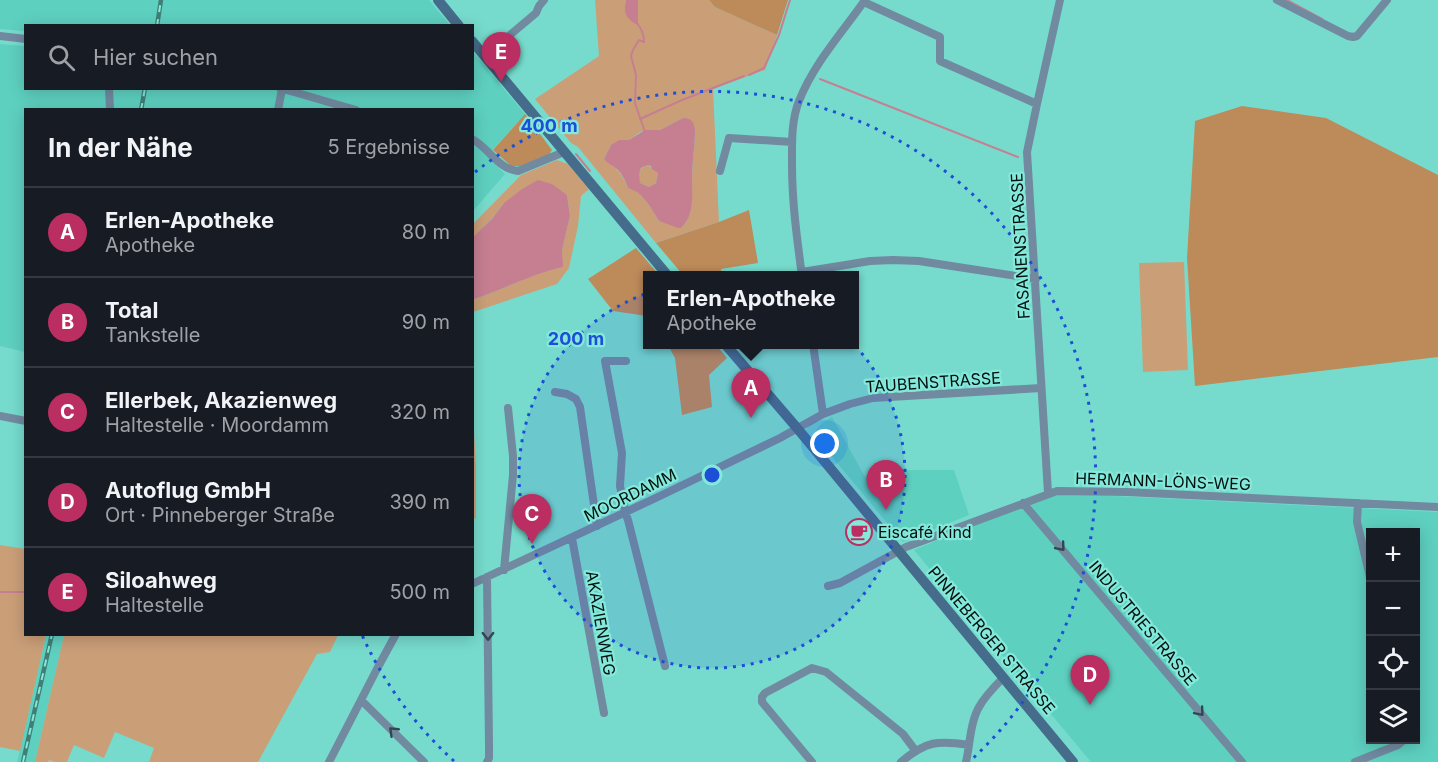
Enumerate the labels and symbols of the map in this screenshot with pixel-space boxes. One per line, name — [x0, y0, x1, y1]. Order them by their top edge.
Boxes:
pin: E — [482, 32, 520, 82]
text: 400 m — [520, 115, 578, 136]
street label: FASANENSTRASSE — [1006, 173, 1034, 319]
text: 200 m — [548, 328, 604, 349]
street label: TAUBENSTRASSE — [865, 367, 1001, 397]
pin: A — [732, 368, 771, 418]
your location — [810, 429, 839, 458]
pin: B — [866, 460, 906, 510]
street label: MOORDAMM — [581, 464, 679, 526]
centre of rings — [702, 465, 722, 485]
street label: HERMANN-LÖNS-WEG — [1075, 468, 1251, 494]
pin: C — [512, 494, 552, 544]
cafe icon: Eiscafé Kind — [844, 517, 874, 547]
place label: Eiscafé Kind — [878, 522, 972, 542]
one-way arrow — [1054, 540, 1065, 551]
street label: INDUSTRIESTRASSE — [1085, 557, 1201, 689]
street label: PINNEBERGER STRASSE — [924, 562, 1060, 718]
street label: AKAZIENWEG — [582, 569, 620, 677]
one-way arrow — [481, 631, 494, 640]
pin: D — [1070, 656, 1110, 705]
one-way arrow — [1193, 705, 1204, 716]
one-way arrow — [389, 727, 399, 738]

